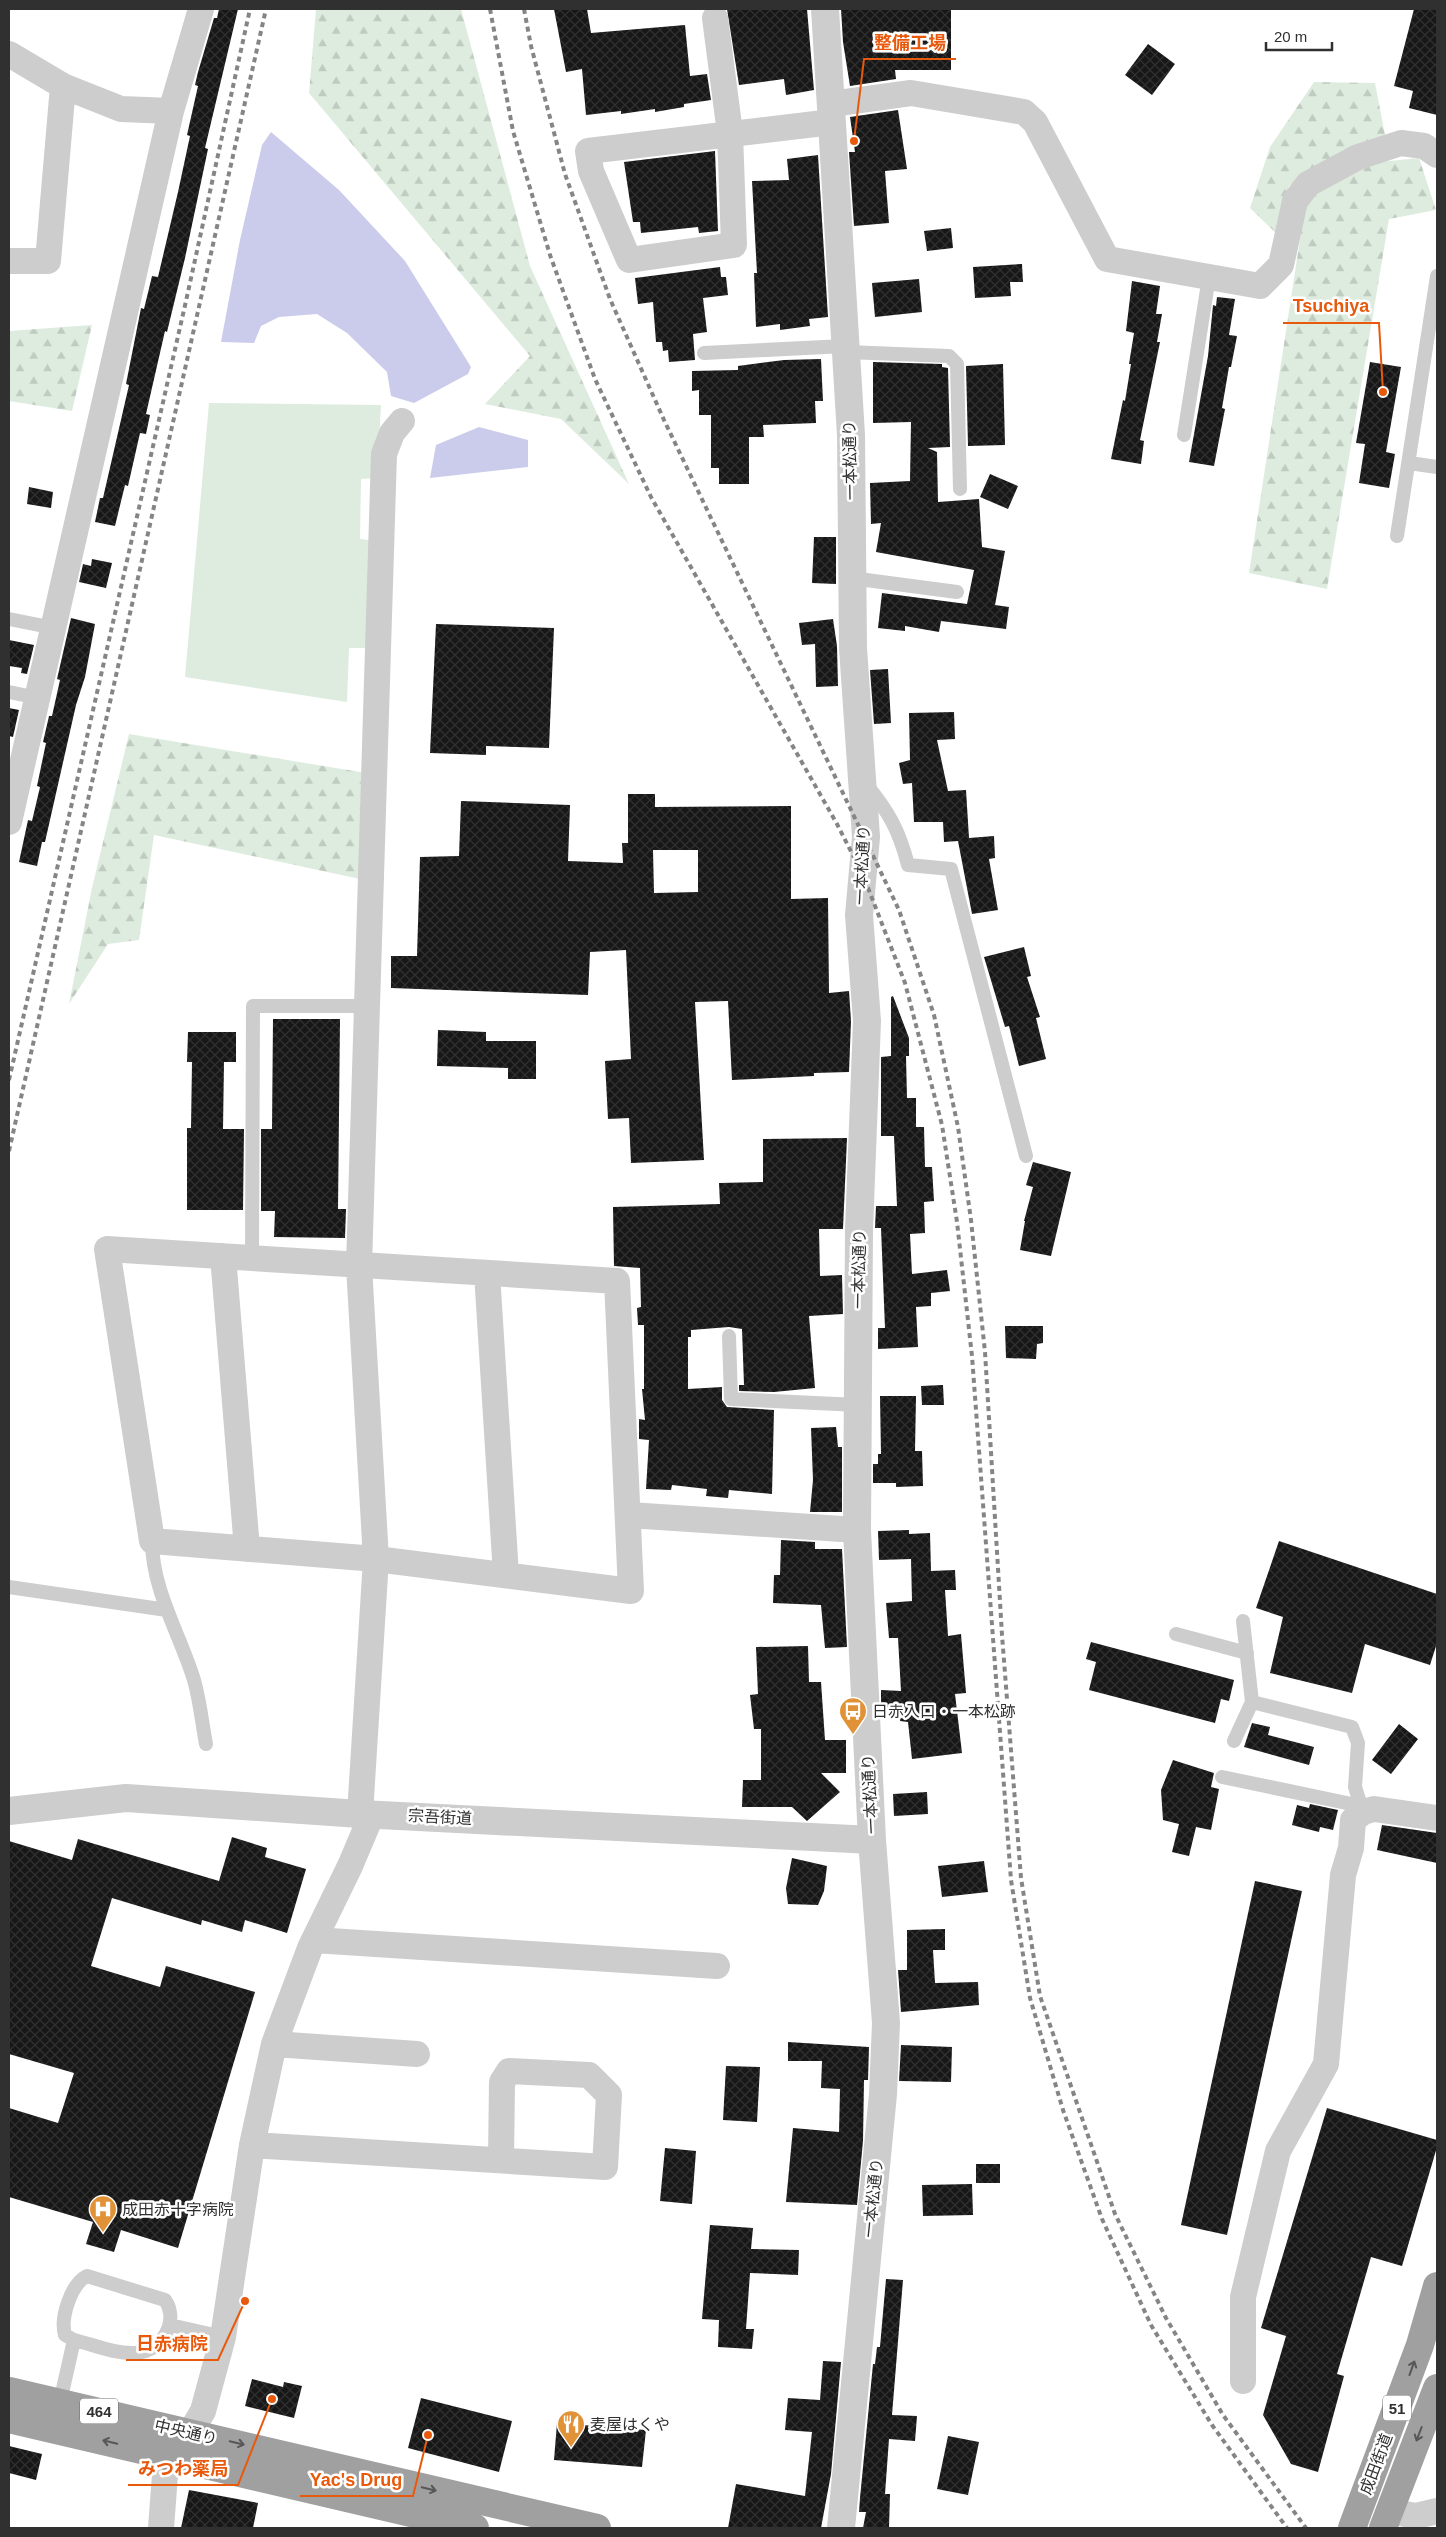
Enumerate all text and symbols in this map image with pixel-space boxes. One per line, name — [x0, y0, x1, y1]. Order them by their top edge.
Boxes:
scale bar — [1266, 20, 1332, 52]
callout: 整備工場 — [864, 26, 956, 59]
text: 20 m — [1274, 28, 1307, 45]
text: 整備工場 — [874, 33, 946, 53]
callout: Tsuchiya — [1283, 290, 1379, 323]
text: Tsuchiya — [1293, 296, 1370, 316]
street label: 一本松通り — [841, 420, 859, 500]
street label: 一本松通り — [851, 825, 873, 905]
street label: 一本松通り — [850, 1229, 868, 1309]
bus stop icon: 日赤入口・一本松跡 — [838, 1696, 868, 1735]
place label: 日赤入口・一本松跡 — [872, 1703, 1016, 1720]
street label: 一本松通り — [859, 1754, 881, 1834]
street label: 宗吾街道 — [408, 1807, 472, 1827]
street label: 一本松通り — [860, 2157, 886, 2239]
hospital icon: 成田赤十字病院 — [88, 2194, 118, 2233]
place label: 成田赤十字病院 — [122, 2201, 234, 2218]
callout: 日赤病院 — [126, 2327, 218, 2360]
text: 日赤病院 — [136, 2334, 208, 2354]
one-way arrow — [1408, 2361, 1417, 2376]
road number: 51 — [1383, 2396, 1411, 2420]
road number: 464 — [80, 2398, 118, 2424]
restaurant icon: 麦屋はくや — [556, 2409, 586, 2448]
place label: 麦屋はくや — [590, 2416, 670, 2433]
street label: 中央通り — [153, 2417, 219, 2447]
one-way arrow — [1414, 2426, 1424, 2441]
street label: 成田街道 — [1357, 2431, 1395, 2497]
one-way arrow — [102, 2437, 118, 2446]
one-way arrow — [229, 2439, 245, 2448]
callout: みつわ薬局 — [128, 2452, 238, 2485]
text: みつわ薬局 — [138, 2459, 228, 2479]
callout: Yac's Drug — [300, 2463, 413, 2496]
text: Yac's Drug — [310, 2470, 402, 2490]
one-way arrow — [421, 2485, 437, 2494]

